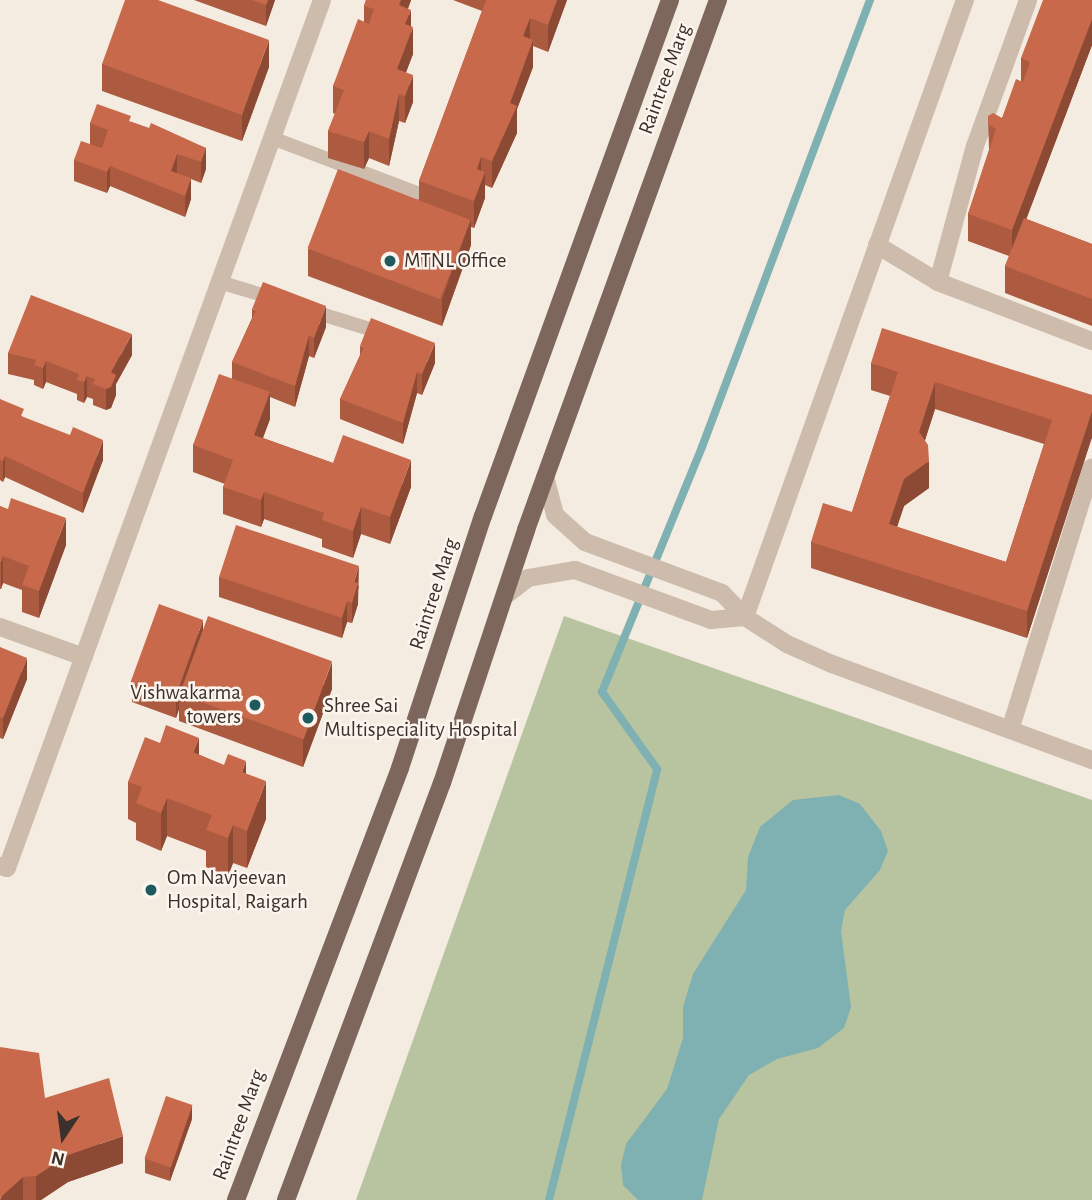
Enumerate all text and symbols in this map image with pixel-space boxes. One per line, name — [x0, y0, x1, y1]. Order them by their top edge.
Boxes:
street label: Raintree Marg — [633, 20, 697, 138]
place label: MTNL Office — [404, 248, 507, 274]
marker: MTNL Office — [382, 253, 398, 269]
street label: Raintree Marg — [404, 535, 464, 653]
place label: Vishwakarma towers — [130, 680, 241, 730]
place label: Shree Sai Multispeciality Hospital — [324, 693, 518, 743]
marker: Vishwakarma towers — [247, 697, 263, 713]
marker: Shree Sai Multispeciality Hospital — [298, 708, 318, 728]
place label: Om Navjeevan Hospital, Raigarh — [167, 865, 308, 915]
marker: Om Navjeevan Hospital, Raigarh — [141, 880, 161, 900]
street label: Raintree Marg — [207, 1066, 271, 1184]
north arrow — [28, 1102, 98, 1172]
text: N — [50, 1147, 67, 1169]

